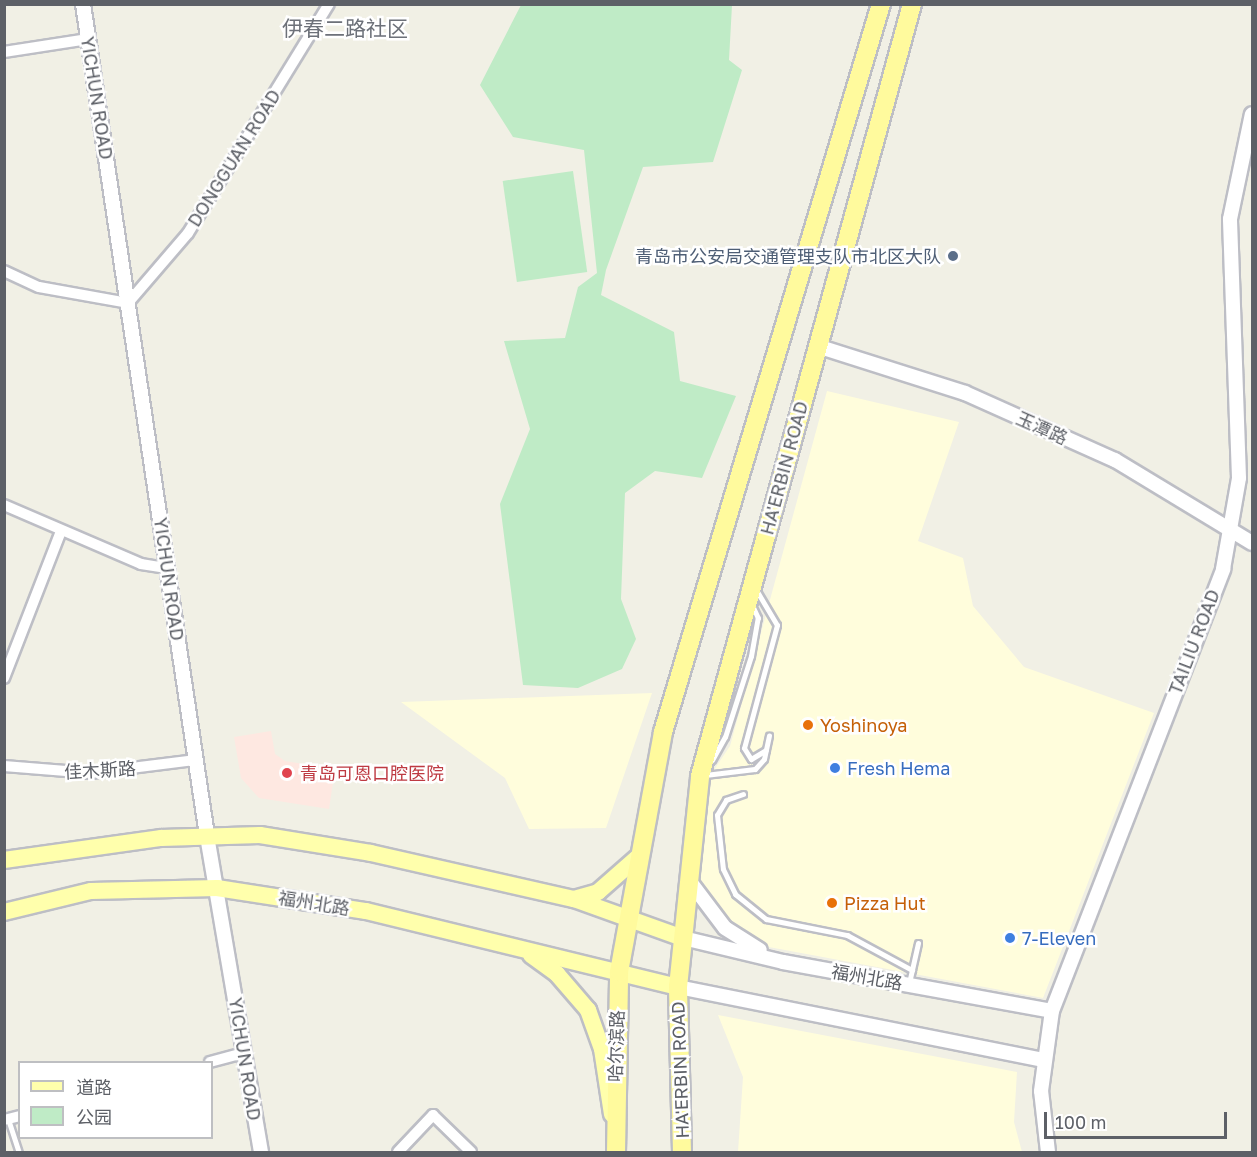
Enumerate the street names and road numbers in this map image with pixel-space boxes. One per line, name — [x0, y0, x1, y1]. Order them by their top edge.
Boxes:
street label: YICHUN ROAD — [77, 35, 117, 161]
street label: DONGGUAN ROAD — [183, 85, 285, 231]
street label: HA'ERBIN ROAD — [756, 399, 812, 537]
street label: 玉潭路 — [1013, 407, 1071, 449]
street label: YICHUN ROAD — [150, 516, 188, 642]
street label: TAILIU ROAD — [1164, 586, 1224, 698]
street label: 佳木斯路 — [63, 757, 137, 783]
street label: 福州北路 — [277, 887, 351, 919]
street label: 福州北路 — [830, 960, 904, 994]
street label: YICHUN ROAD — [225, 996, 265, 1122]
street label: HA'ERBIN ROAD — [667, 1001, 693, 1139]
street label: 哈尔滨路 — [604, 1010, 628, 1082]

